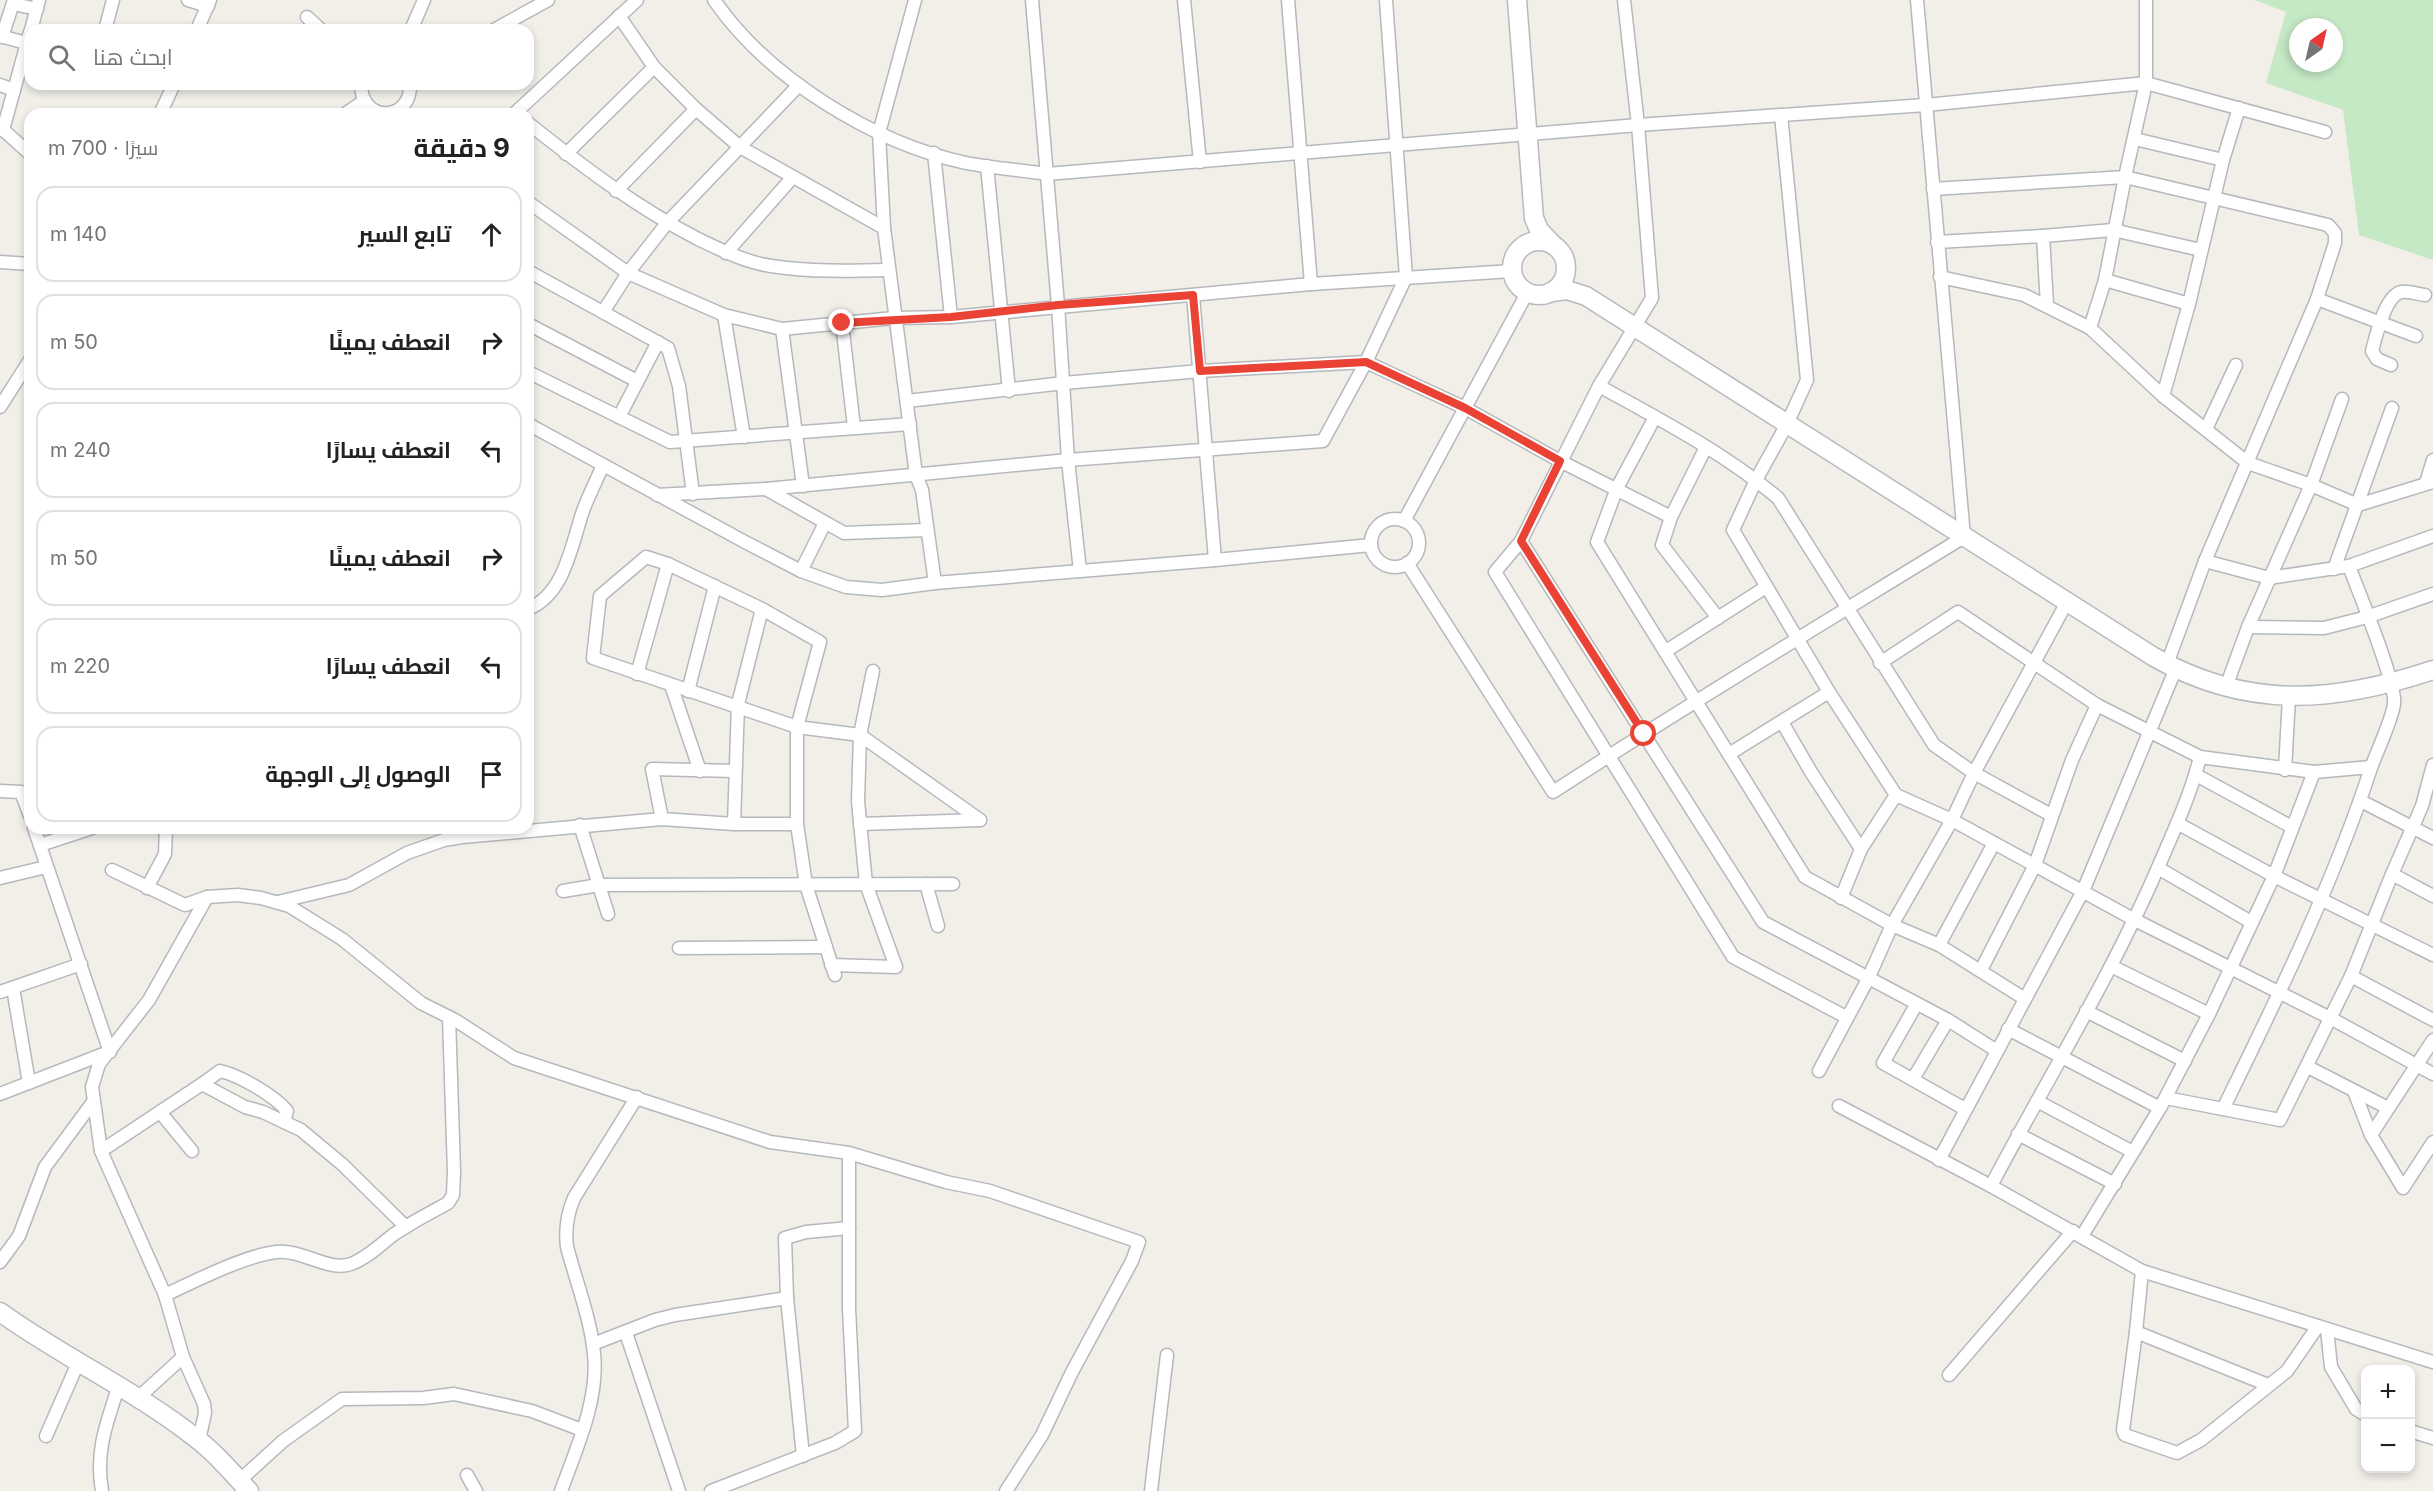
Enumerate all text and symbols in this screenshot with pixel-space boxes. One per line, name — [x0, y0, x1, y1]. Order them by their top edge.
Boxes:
north arrow — [2289, 18, 2343, 72]
search box — [24, 24, 534, 90]
icon: search — [45, 41, 78, 74]
text: ابحث هنا — [93, 44, 173, 70]
text: 9 دقيقة — [413, 132, 510, 163]
text: سيرًا · 700 m — [48, 136, 158, 160]
icon: ahead — [475, 218, 508, 251]
text: تابع السير — [358, 221, 451, 247]
text: 140 m — [50, 222, 107, 246]
route end — [828, 309, 854, 335]
icon: right — [475, 326, 508, 359]
text: انعطف يمينًا — [329, 329, 451, 355]
text: 50 m — [50, 330, 98, 354]
icon: left — [475, 434, 508, 467]
text: انعطف يسارًا — [326, 437, 451, 463]
text: 240 m — [50, 438, 111, 462]
icon: right — [475, 542, 508, 575]
text: انعطف يمينًا — [329, 545, 451, 571]
text: 50 m — [50, 546, 98, 570]
icon: left — [475, 650, 508, 683]
text: انعطف يسارًا — [326, 653, 451, 679]
text: 220 m — [50, 654, 110, 678]
route start — [1630, 720, 1656, 746]
icon: arrive — [475, 758, 508, 791]
text: الوصول إلى الوجهة — [265, 761, 451, 787]
map controls — [2361, 1365, 2415, 1473]
button: + — [2361, 1365, 2415, 1419]
button: − — [2361, 1419, 2415, 1473]

